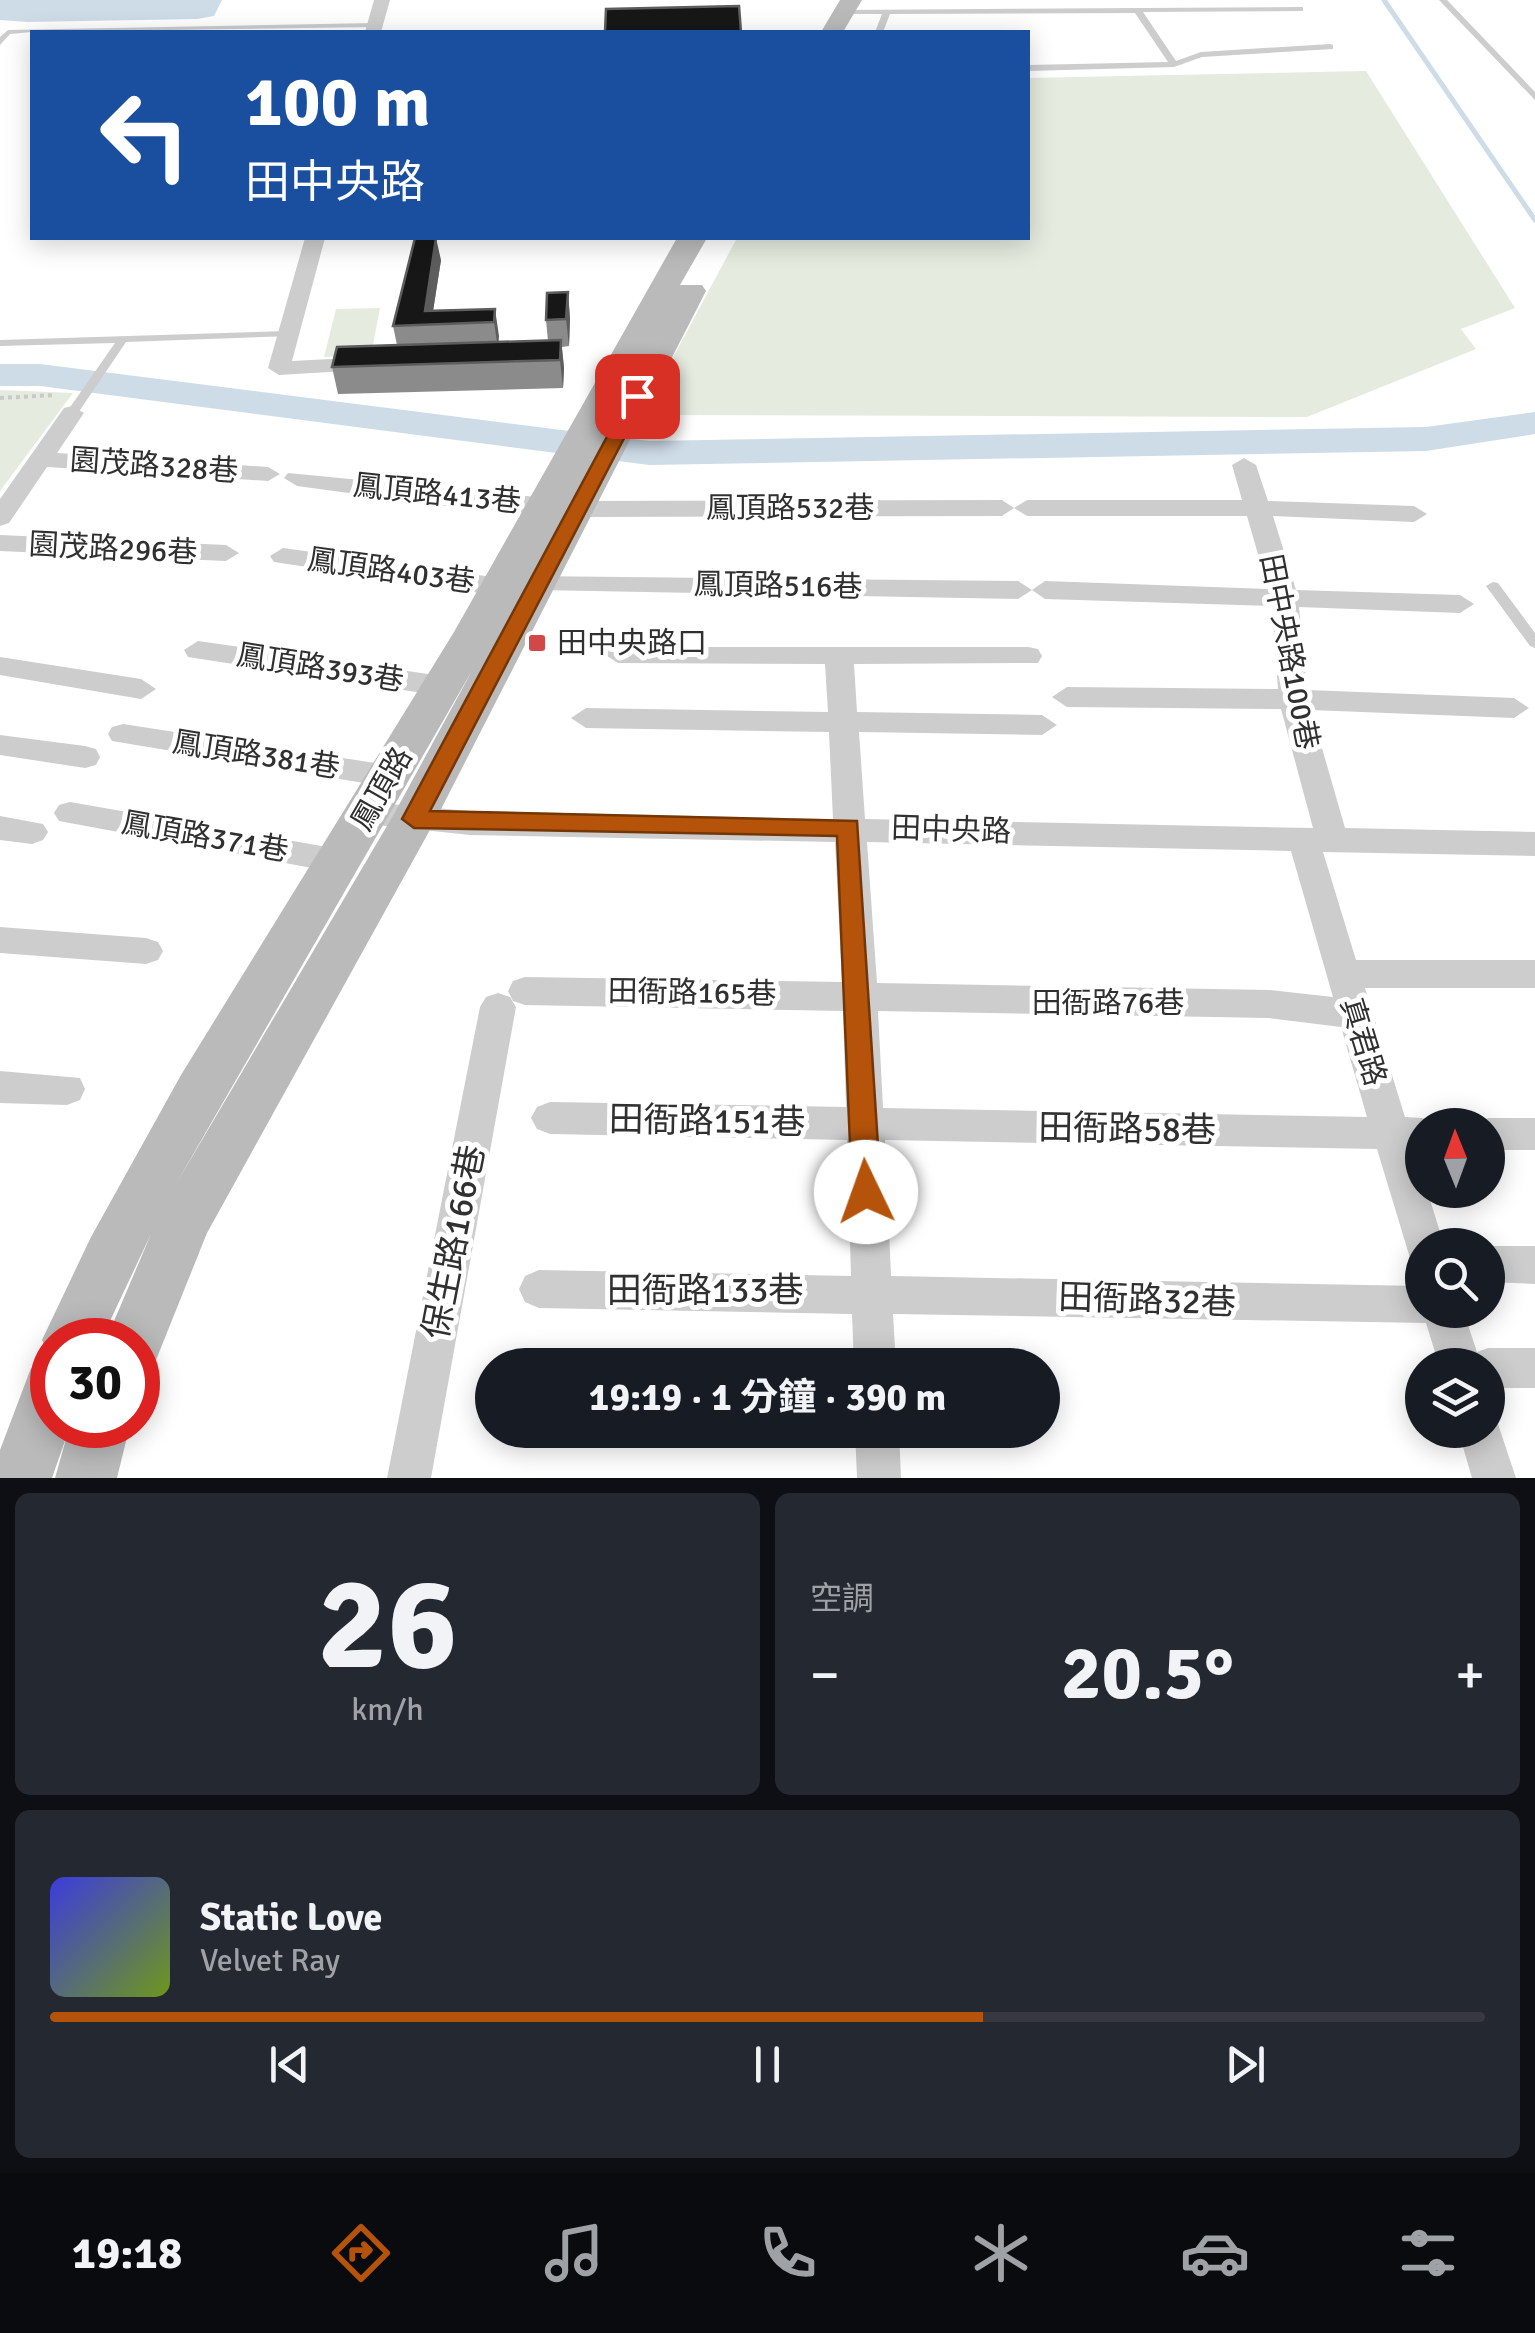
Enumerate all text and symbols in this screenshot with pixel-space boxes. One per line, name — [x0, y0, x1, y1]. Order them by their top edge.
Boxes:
text: 100 m — [245, 59, 430, 145]
icon: left — [80, 70, 210, 200]
text: 田中央路 — [245, 155, 425, 210]
pin — [595, 354, 680, 439]
icon: arrive — [610, 369, 665, 424]
street label: 園茂路328巷 — [69, 442, 239, 490]
street label: 鳳頂路413巷 — [351, 467, 523, 521]
street label: 鳳頂路532巷 — [706, 490, 874, 527]
street label: 園茂路296巷 — [28, 526, 198, 572]
street label: 鳳頂路403巷 — [305, 541, 477, 601]
street label: 田中央路100巷 — [1252, 551, 1326, 753]
street label: 鳳頂路516巷 — [693, 566, 863, 606]
place label: 田中央路口 — [557, 625, 707, 662]
marker: 田中央路口 — [526, 632, 548, 654]
street label: 鳳頂路393巷 — [234, 637, 406, 699]
street label: 鳳頂路381巷 — [170, 724, 342, 786]
street label: 鳳頂路 — [343, 741, 421, 837]
street label: 鳳頂路371巷 — [119, 804, 291, 870]
street label: 田中央路 — [890, 809, 1012, 851]
street label: 田衙路165巷 — [607, 973, 777, 1013]
street label: 田衙路76巷 — [1032, 985, 1184, 1022]
street label: 真君路 — [1332, 994, 1394, 1090]
street label: 田衙路151巷 — [608, 1098, 806, 1144]
street label: 田衙路58巷 — [1038, 1106, 1216, 1152]
north arrow — [1405, 1108, 1505, 1208]
map controls — [1405, 1108, 1505, 1448]
position arrow — [814, 1140, 918, 1244]
street label: 保生路166巷 — [414, 1141, 494, 1343]
button: search — [1405, 1228, 1505, 1328]
street label: 田衙路133巷 — [607, 1269, 803, 1312]
street label: 田衙路32巷 — [1057, 1275, 1237, 1325]
speed limit sign: 30 — [30, 1318, 160, 1448]
button: layers — [1405, 1348, 1505, 1448]
text: 19:19 · 1 分鐘 · 390 m — [589, 1374, 946, 1421]
text: 26 — [317, 1545, 458, 1705]
text: 空調 — [810, 1579, 874, 1618]
text: 20.5° — [1061, 1627, 1234, 1720]
text: − — [810, 1641, 840, 1709]
text: + — [1455, 1641, 1485, 1709]
text: km/h — [351, 1690, 424, 1729]
text: Static Love — [200, 1894, 382, 1941]
text: Velvet Ray — [200, 1941, 340, 1980]
icon: previous — [262, 2037, 317, 2092]
icon: pause — [740, 2037, 795, 2092]
icon: next — [1218, 2037, 1273, 2092]
icon: directions — [326, 2218, 396, 2288]
icon: music — [539, 2218, 609, 2288]
icon: phone — [753, 2218, 823, 2288]
icon: climate — [966, 2218, 1036, 2288]
icon: car — [1180, 2218, 1250, 2288]
icon: filters — [1393, 2218, 1463, 2288]
text: 19:18 — [72, 2226, 182, 2281]

